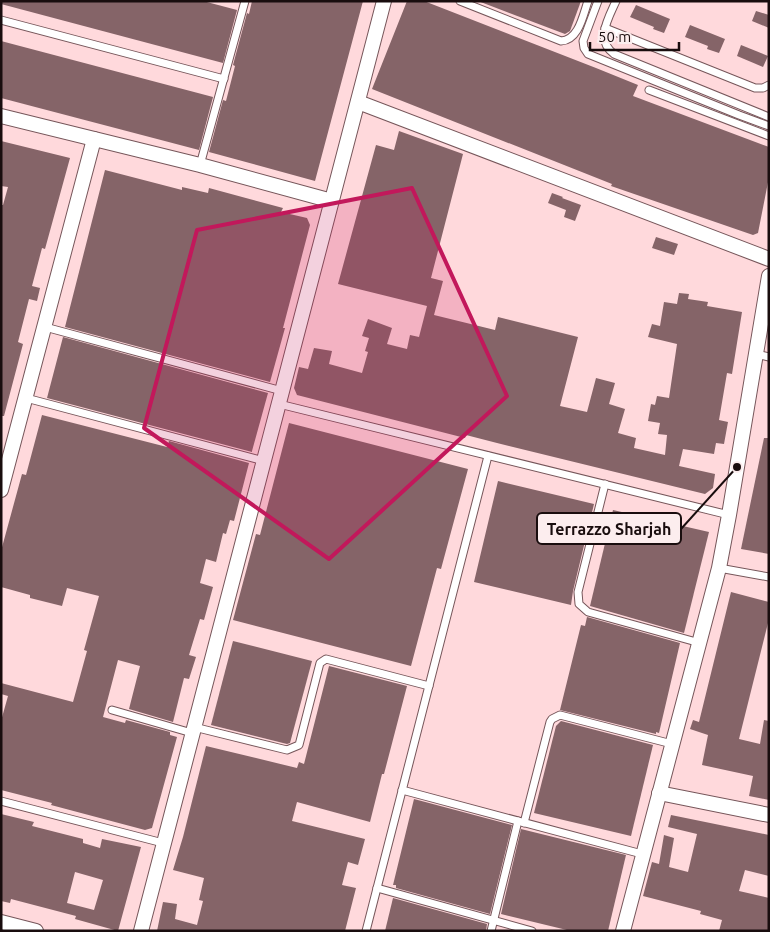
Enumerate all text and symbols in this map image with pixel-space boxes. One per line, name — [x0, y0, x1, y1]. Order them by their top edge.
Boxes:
scale bar — [590, 20, 679, 52]
text: 50 m — [598, 28, 631, 45]
callout: Terrazzo Sharjah — [537, 513, 681, 544]
text: Terrazzo Sharjah — [547, 520, 671, 538]

